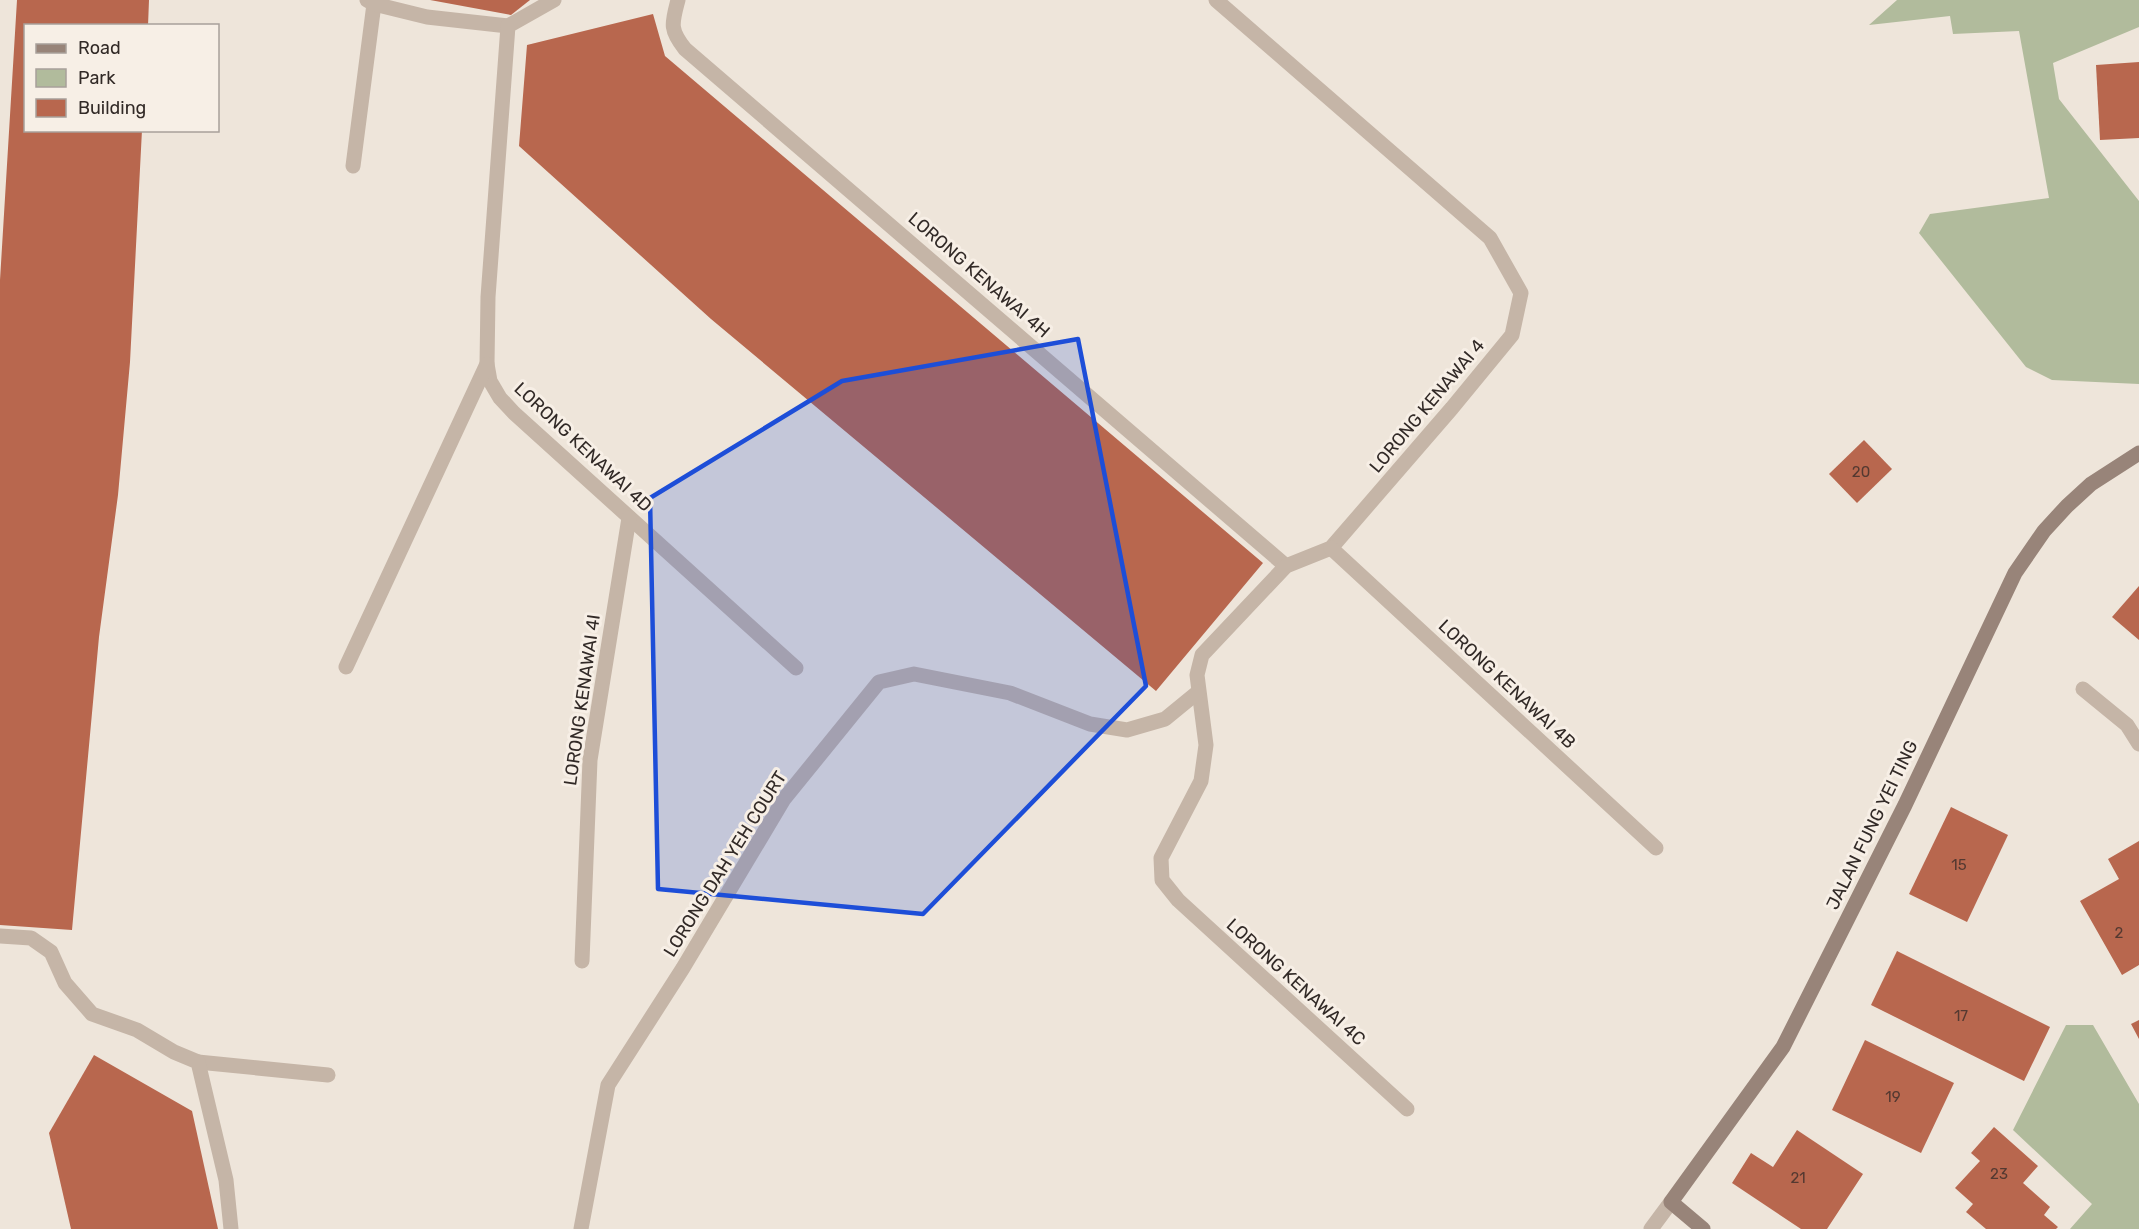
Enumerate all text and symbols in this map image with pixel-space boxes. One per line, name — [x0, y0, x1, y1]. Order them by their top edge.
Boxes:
legend — [24, 24, 219, 132]
text: Road — [78, 37, 121, 59]
text: Park — [78, 67, 116, 89]
text: Building — [78, 97, 146, 119]
street label: LORONG KENAWAI 4H — [904, 208, 1054, 342]
street label: LORONG KENAWAI 4 — [1365, 335, 1489, 477]
street label: LORONG KENAWAI 4D — [510, 378, 656, 516]
house number: 20 — [1852, 463, 1870, 481]
street label: LORONG KENAWAI 4I — [559, 613, 605, 787]
street label: LORONG KENAWAI 4B — [1434, 615, 1580, 753]
street label: JALAN FUNG YEI TING — [1821, 737, 1923, 913]
street label: LORONG DAH YEH COURT — [659, 767, 791, 961]
house number: 15 — [1951, 856, 1967, 874]
street label: LORONG KENAWAI 4C — [1222, 914, 1370, 1050]
house number: 2 — [2115, 924, 2124, 942]
house number: 17 — [1954, 1007, 1968, 1025]
house number: 19 — [1885, 1088, 1901, 1106]
house number: 23 — [1990, 1165, 2008, 1183]
house number: 21 — [1790, 1169, 1806, 1187]

